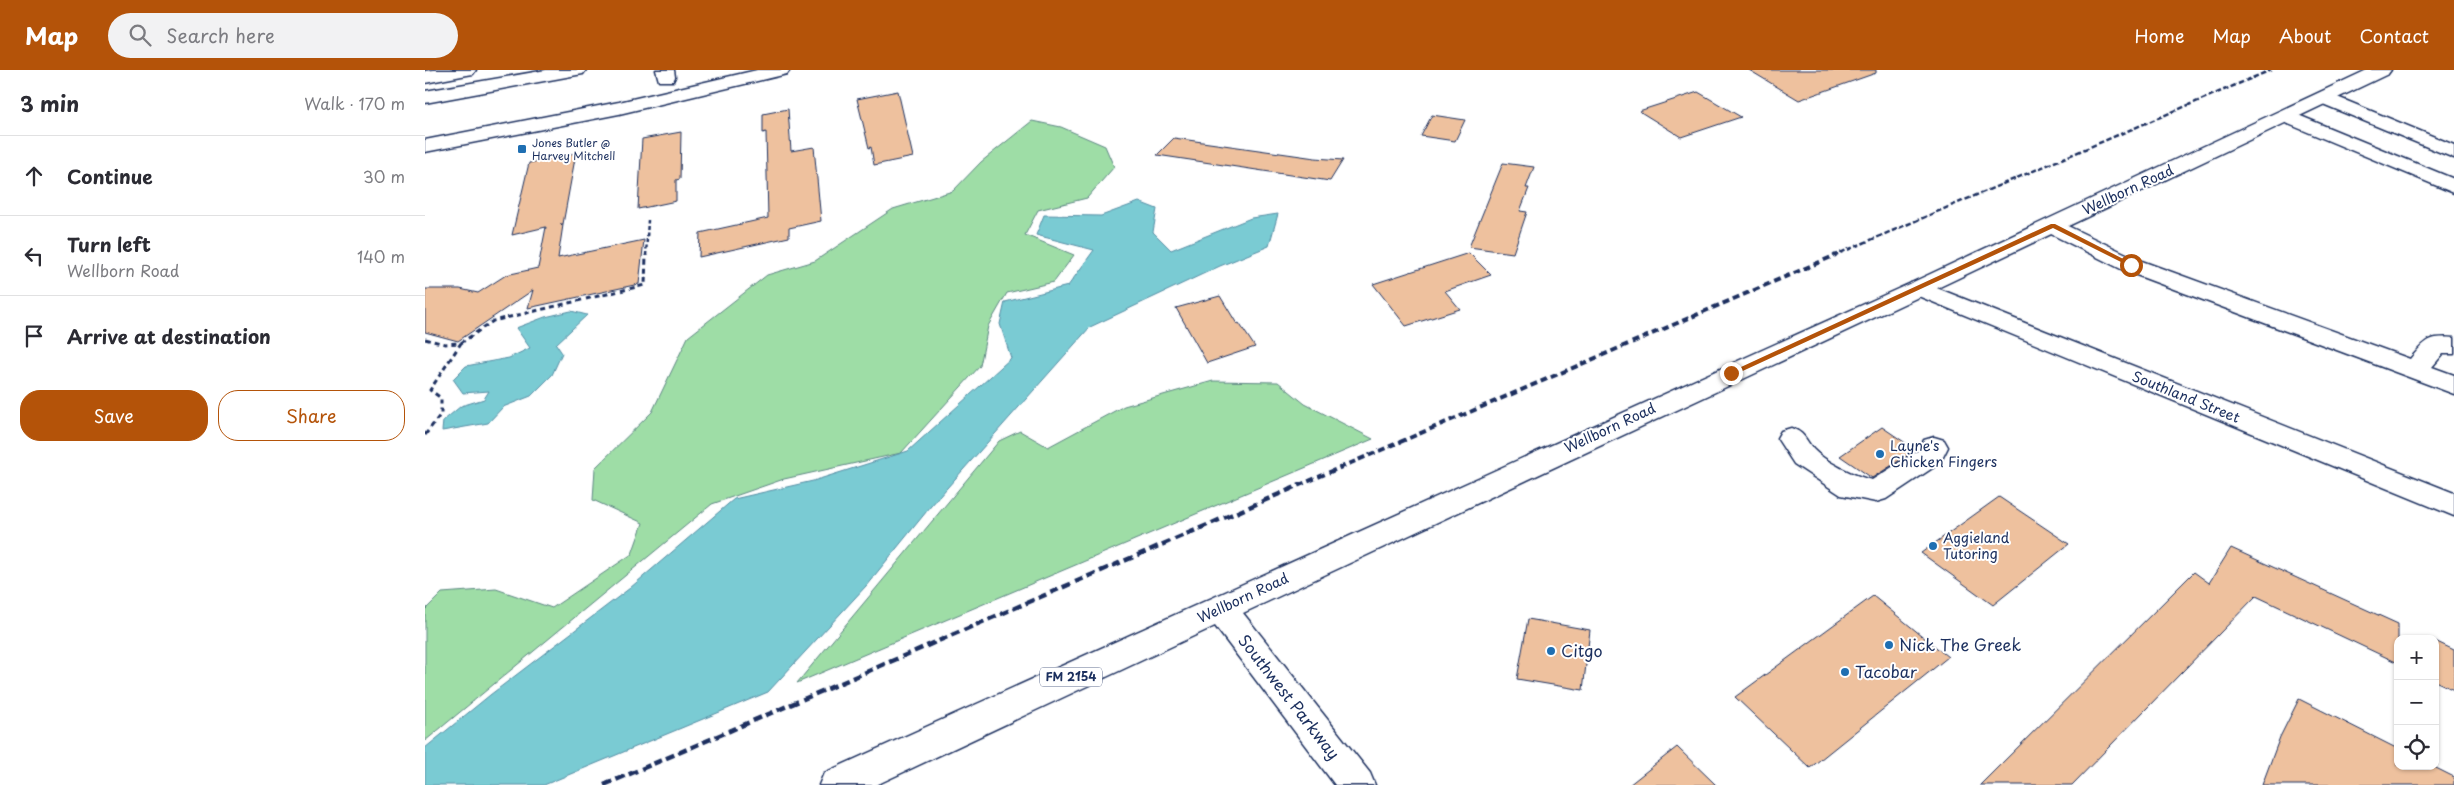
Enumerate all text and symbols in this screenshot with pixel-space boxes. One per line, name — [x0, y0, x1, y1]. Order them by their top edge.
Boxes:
search box — [108, 13, 458, 58]
text: Map — [25, 17, 78, 53]
icon: search — [126, 21, 154, 49]
text: Search here — [166, 21, 275, 49]
text: Home — [2134, 22, 2184, 49]
text: Map — [2212, 22, 2251, 49]
text: About — [2279, 22, 2331, 49]
text: Contact — [2359, 22, 2429, 49]
text: 3 min — [20, 87, 79, 119]
text: Walk · 170 m — [304, 91, 405, 115]
place label: Jones Butler @ Harvey Mitchell — [532, 134, 615, 164]
marker: Jones Butler @ Harvey Mitchell — [516, 143, 528, 155]
street label: Wellborn Road — [2079, 159, 2177, 220]
icon: ahead — [20, 162, 48, 190]
text: Continue — [67, 162, 153, 190]
text: 30 m — [363, 164, 405, 188]
text: Turn left — [67, 230, 151, 258]
icon: left — [20, 242, 48, 270]
text: 140 m — [357, 244, 405, 268]
route start — [2120, 254, 2143, 277]
text: Wellborn Road — [67, 258, 179, 282]
icon: arrive — [20, 322, 48, 350]
text: Arrive at destination — [67, 322, 271, 350]
route end — [1720, 362, 1743, 385]
street label: Southland Street — [2129, 365, 2243, 428]
button: Save — [20, 390, 208, 441]
button: Share — [218, 390, 405, 441]
street label: Wellborn Road — [1561, 397, 1659, 458]
place label: Layne's Chicken Fingers — [1890, 435, 1997, 472]
marker: Layne's Chicken Fingers — [1874, 448, 1886, 460]
place label: Aggieland Tutoring — [1943, 527, 2010, 564]
marker: Aggieland Tutoring — [1927, 540, 1939, 552]
street label: Wellborn Road — [1194, 567, 1292, 628]
street label: Southwest Parkway — [1233, 629, 1346, 764]
place label: Nick The Greek — [1899, 632, 2022, 656]
map controls — [2394, 635, 2439, 770]
button: + — [2394, 635, 2439, 680]
place label: Citgo — [1561, 638, 1602, 662]
marker: Nick The Greek — [1883, 639, 1895, 651]
marker: Citgo — [1545, 645, 1557, 657]
place label: Tacobar — [1855, 659, 1918, 683]
marker: Tacobar — [1839, 666, 1851, 678]
road number: FM 2154 — [1040, 668, 1102, 686]
button: − — [2394, 680, 2439, 725]
button: locate — [2394, 725, 2439, 770]

